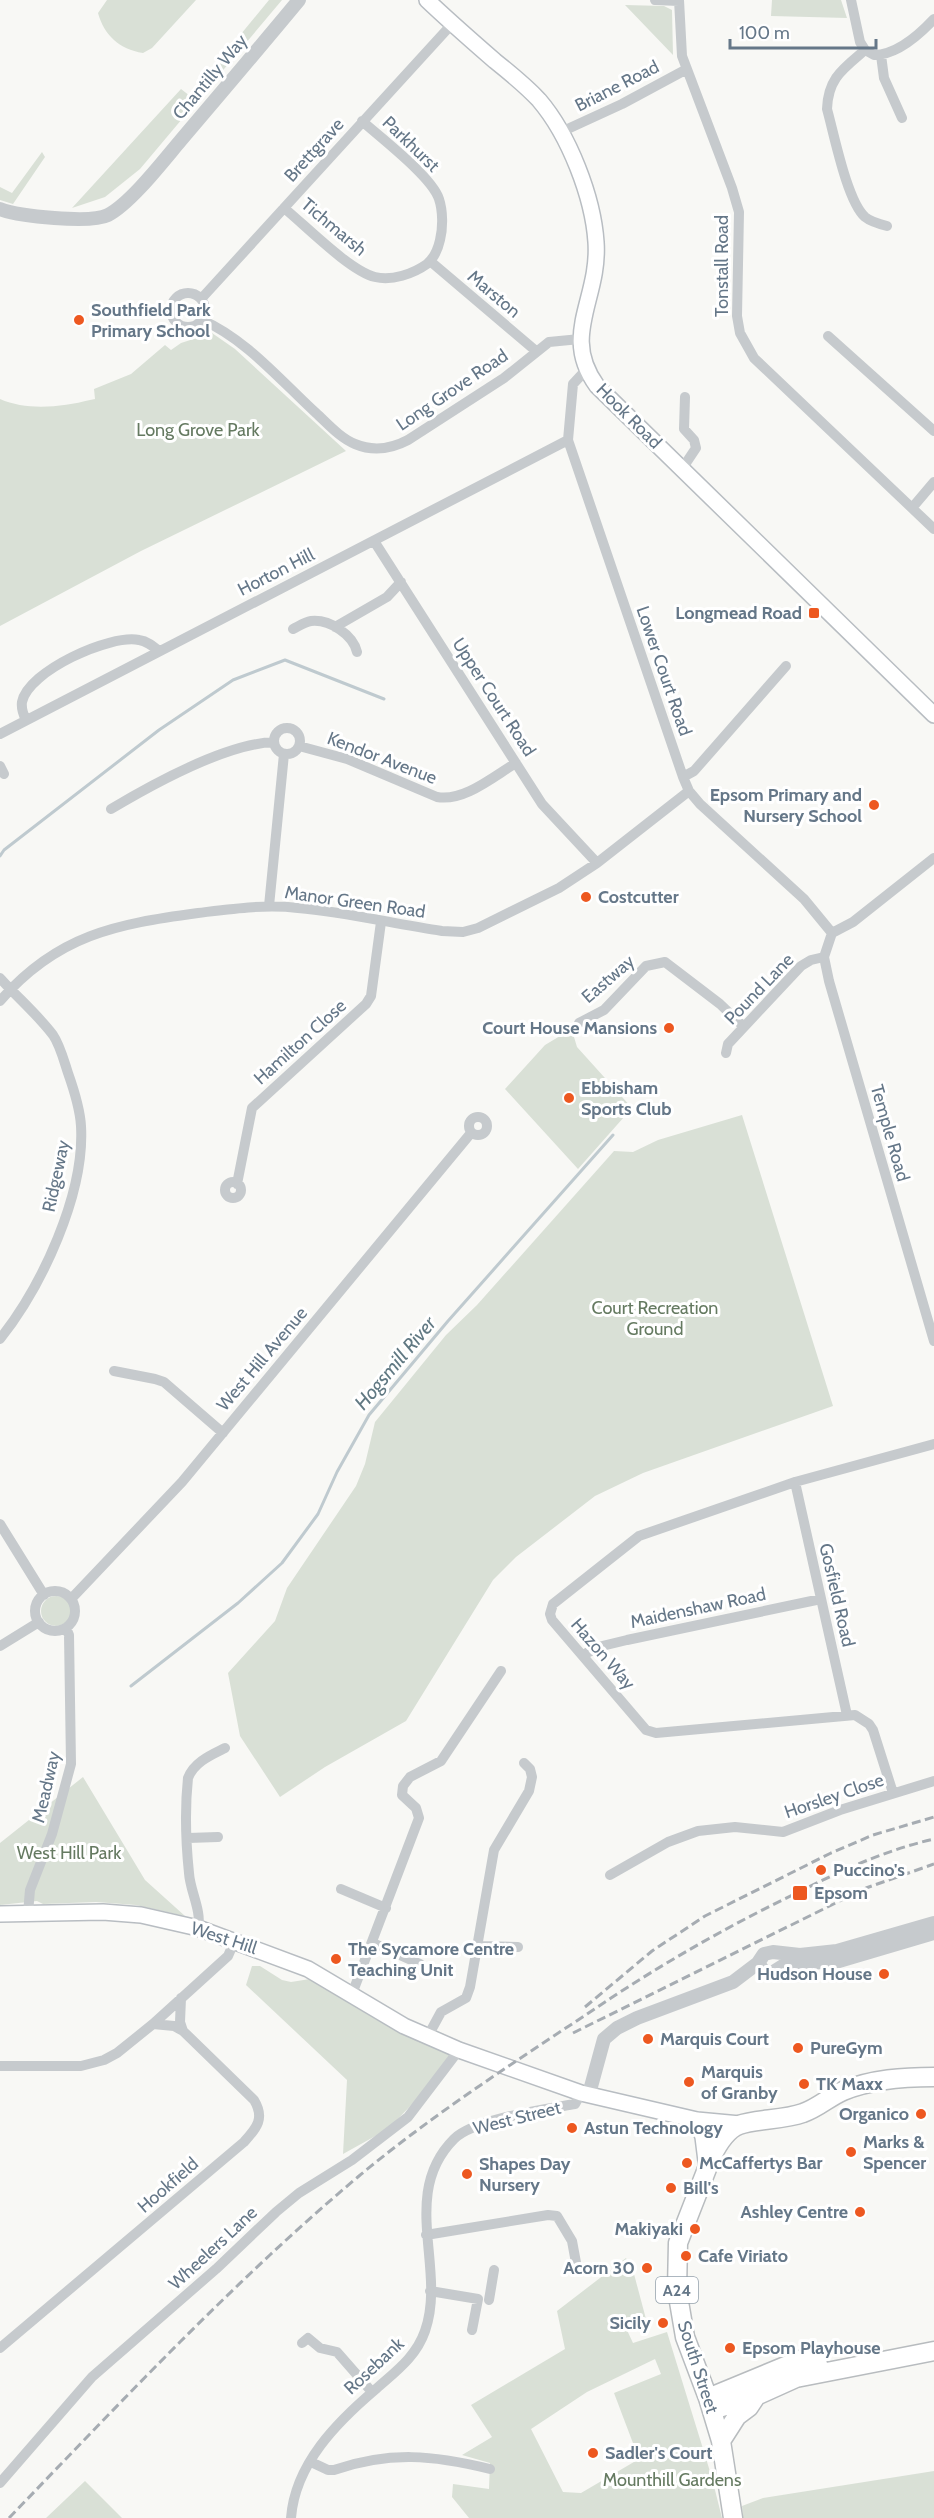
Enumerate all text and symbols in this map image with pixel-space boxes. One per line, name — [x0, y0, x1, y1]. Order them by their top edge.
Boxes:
scale bar — [730, 12, 876, 50]
text: 100 m — [739, 22, 790, 44]
street label: Chantilly Way — [168, 30, 252, 124]
street label: Briane Road — [571, 56, 663, 116]
street label: Parkhurst — [378, 111, 444, 177]
street label: Brettgrave — [280, 114, 348, 186]
street label: Tichmarsh — [297, 193, 371, 261]
street label: Tonstall Road — [711, 215, 733, 317]
street label: Marston — [463, 266, 525, 322]
place label: Southfield Park Primary School — [91, 299, 211, 342]
marker: Southfield Park Primary School — [72, 313, 86, 327]
street label: Long Grove Road — [392, 345, 512, 435]
street label: Hook Road — [592, 379, 666, 453]
park label: Long Grove Park — [136, 419, 261, 441]
street label: Horton Hill — [234, 543, 319, 601]
place label: Longmead Road — [675, 602, 802, 624]
street label: Lower Court Road — [632, 603, 696, 739]
marker: Longmead Road — [807, 606, 821, 620]
street label: Upper Court Road — [448, 634, 540, 760]
street label: Kendor Avenue — [324, 727, 440, 789]
place label: Epsom Primary and Nursery School — [710, 784, 862, 827]
marker: Epsom Primary and Nursery School — [867, 798, 881, 812]
street label: Manor Green Road — [283, 881, 427, 923]
place label: Costcutter — [598, 886, 679, 908]
marker: Costcutter — [579, 890, 593, 904]
street label: Pound Lane — [720, 949, 798, 1029]
street label: Eastway — [577, 950, 639, 1008]
street label: Hamilton Close — [249, 995, 351, 1089]
place label: Court House Mansions — [482, 1017, 657, 1039]
marker: Court House Mansions — [662, 1021, 676, 1035]
place label: Ebbisham Sports Club — [581, 1077, 672, 1120]
street label: Temple Road — [866, 1082, 914, 1184]
marker: Ebbisham Sports Club — [562, 1091, 576, 1105]
street label: Ridgeway — [38, 1138, 74, 1214]
park label: Court Recreation Ground — [592, 1297, 718, 1340]
street label: West Hill Avenue — [212, 1302, 312, 1416]
water label: Hogsmill River — [349, 1311, 441, 1414]
street label: Gosfield Road — [814, 1541, 860, 1649]
street label: Maidenshaw Road — [628, 1583, 768, 1633]
street label: Hazon Way — [566, 1614, 640, 1694]
street label: Meadway — [27, 1749, 65, 1825]
street label: Horsley Close — [781, 1769, 887, 1823]
park label: West Hill Park — [17, 1842, 122, 1864]
place label: Puccino's — [833, 1859, 905, 1881]
marker: Puccino's — [814, 1863, 828, 1877]
place label: Epsom — [814, 1882, 868, 1904]
marker: Epsom — [791, 1884, 809, 1902]
street label: West Hill — [188, 1917, 260, 1959]
place label: The Sycamore Centre Teaching Unit — [348, 1938, 514, 1981]
marker: The Sycamore Centre Teaching Unit — [329, 1952, 343, 1966]
place label: Hudson House — [757, 1963, 872, 1985]
marker: Hudson House — [877, 1967, 891, 1981]
place label: Marquis Court — [660, 2028, 769, 2050]
marker: Marquis Court — [641, 2032, 655, 2046]
place label: PureGym — [810, 2037, 883, 2059]
marker: PureGym — [791, 2041, 805, 2055]
place label: Marquis of Granby — [701, 2061, 778, 2104]
place label: TK Maxx — [816, 2073, 883, 2095]
marker: Marquis of Granby — [682, 2075, 696, 2089]
marker: TK Maxx — [797, 2077, 811, 2091]
street label: West Street — [471, 2097, 563, 2139]
place label: Organico — [839, 2103, 909, 2125]
marker: Organico — [914, 2107, 928, 2121]
place label: Astun Technology — [584, 2117, 723, 2139]
marker: Astun Technology — [565, 2121, 579, 2135]
place label: Marks & Spencer — [863, 2131, 926, 2174]
marker: Marks & Spencer — [844, 2145, 858, 2159]
place label: McCaffertys Bar — [699, 2152, 823, 2174]
street label: Hookfield — [133, 2153, 203, 2217]
place label: Shapes Day Nursery — [479, 2153, 571, 2196]
marker: McCaffertys Bar — [680, 2156, 694, 2170]
marker: Shapes Day Nursery — [460, 2167, 474, 2181]
place label: Bill's — [683, 2177, 719, 2199]
marker: Bill's — [664, 2181, 678, 2195]
place label: Ashley Centre — [741, 2201, 848, 2223]
street label: Wheelers Lane — [164, 2202, 262, 2294]
marker: Ashley Centre — [853, 2205, 867, 2219]
place label: Makiyaki — [615, 2218, 683, 2240]
marker: Makiyaki — [688, 2222, 702, 2236]
place label: Cafe Viriato — [698, 2245, 788, 2267]
marker: Cafe Viriato — [679, 2249, 693, 2263]
place label: Acorn 30 — [563, 2257, 635, 2279]
marker: Acorn 30 — [640, 2261, 654, 2275]
road number: A24 — [656, 2277, 698, 2303]
place label: Sicily — [610, 2312, 651, 2334]
marker: Sicily — [656, 2316, 670, 2330]
street label: South Street — [673, 2318, 723, 2416]
street label: Rosebank — [339, 2332, 409, 2399]
place label: Epsom Playhouse — [742, 2337, 881, 2359]
marker: Epsom Playhouse — [723, 2341, 737, 2355]
place label: Sadler's Court — [605, 2442, 712, 2464]
marker: Sadler's Court — [586, 2446, 600, 2460]
park label: Mounthill Gardens — [603, 2469, 741, 2491]

